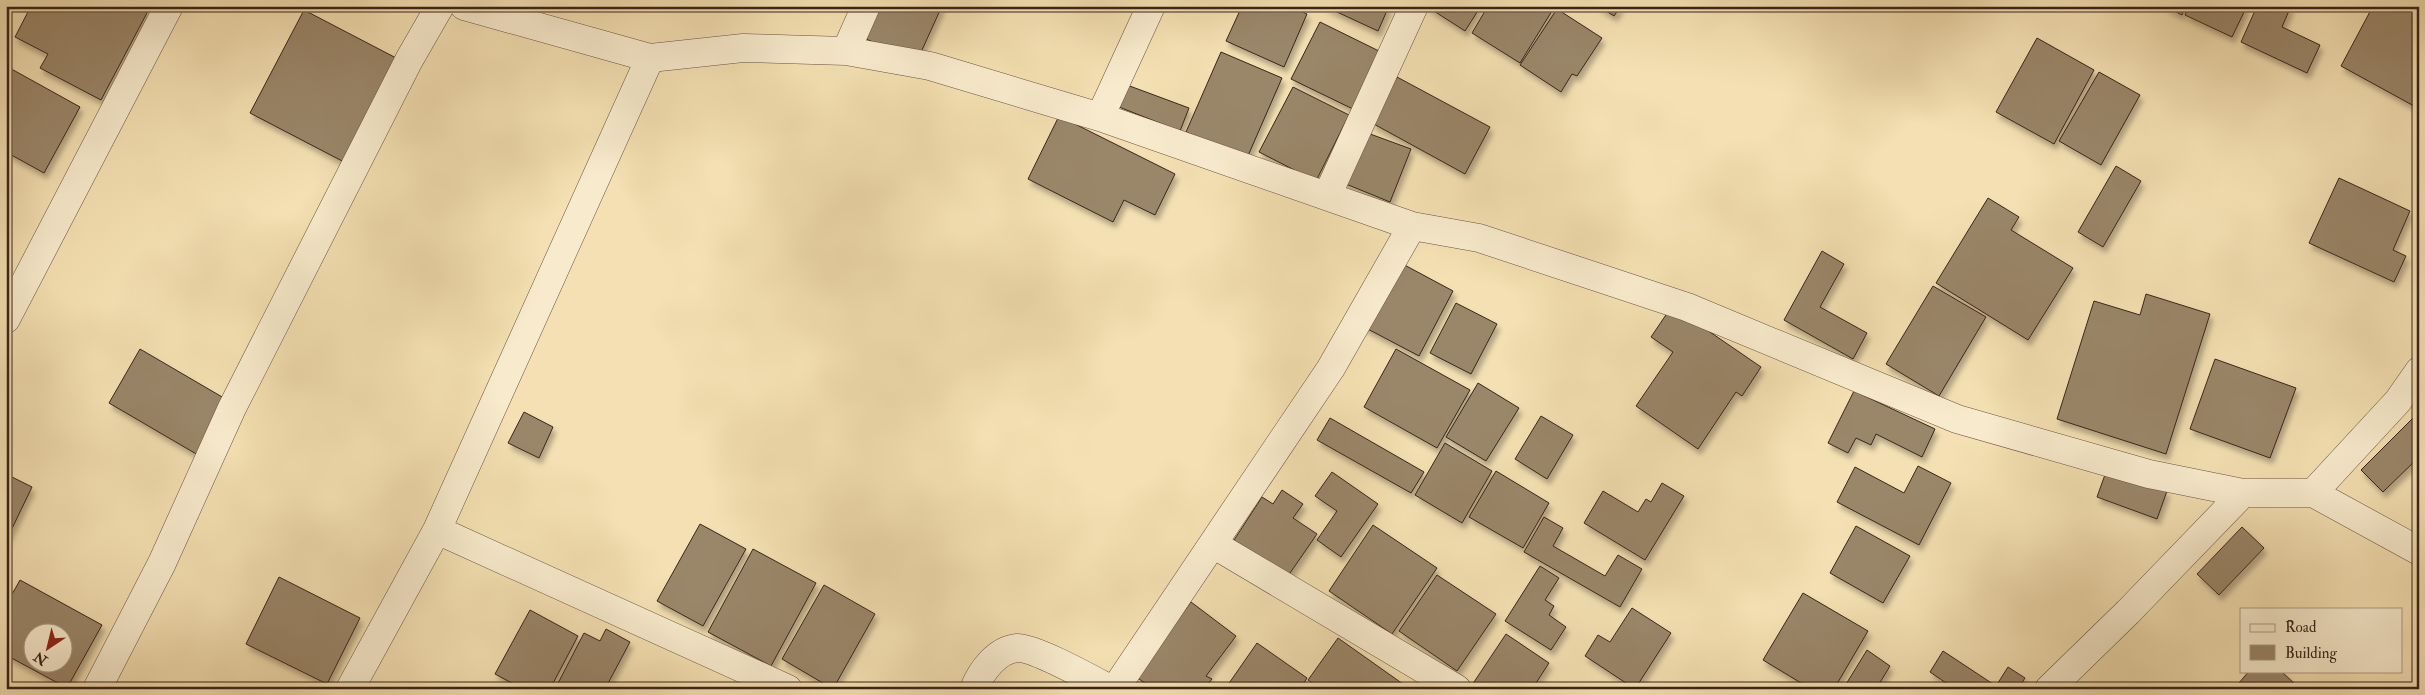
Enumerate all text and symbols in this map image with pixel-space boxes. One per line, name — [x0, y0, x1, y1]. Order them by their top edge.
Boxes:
legend — [2240, 608, 2402, 672]
text: Road — [2285, 618, 2317, 637]
north arrow — [22, 622, 72, 672]
text: Building — [2285, 644, 2337, 663]
text: N — [30, 647, 52, 669]

